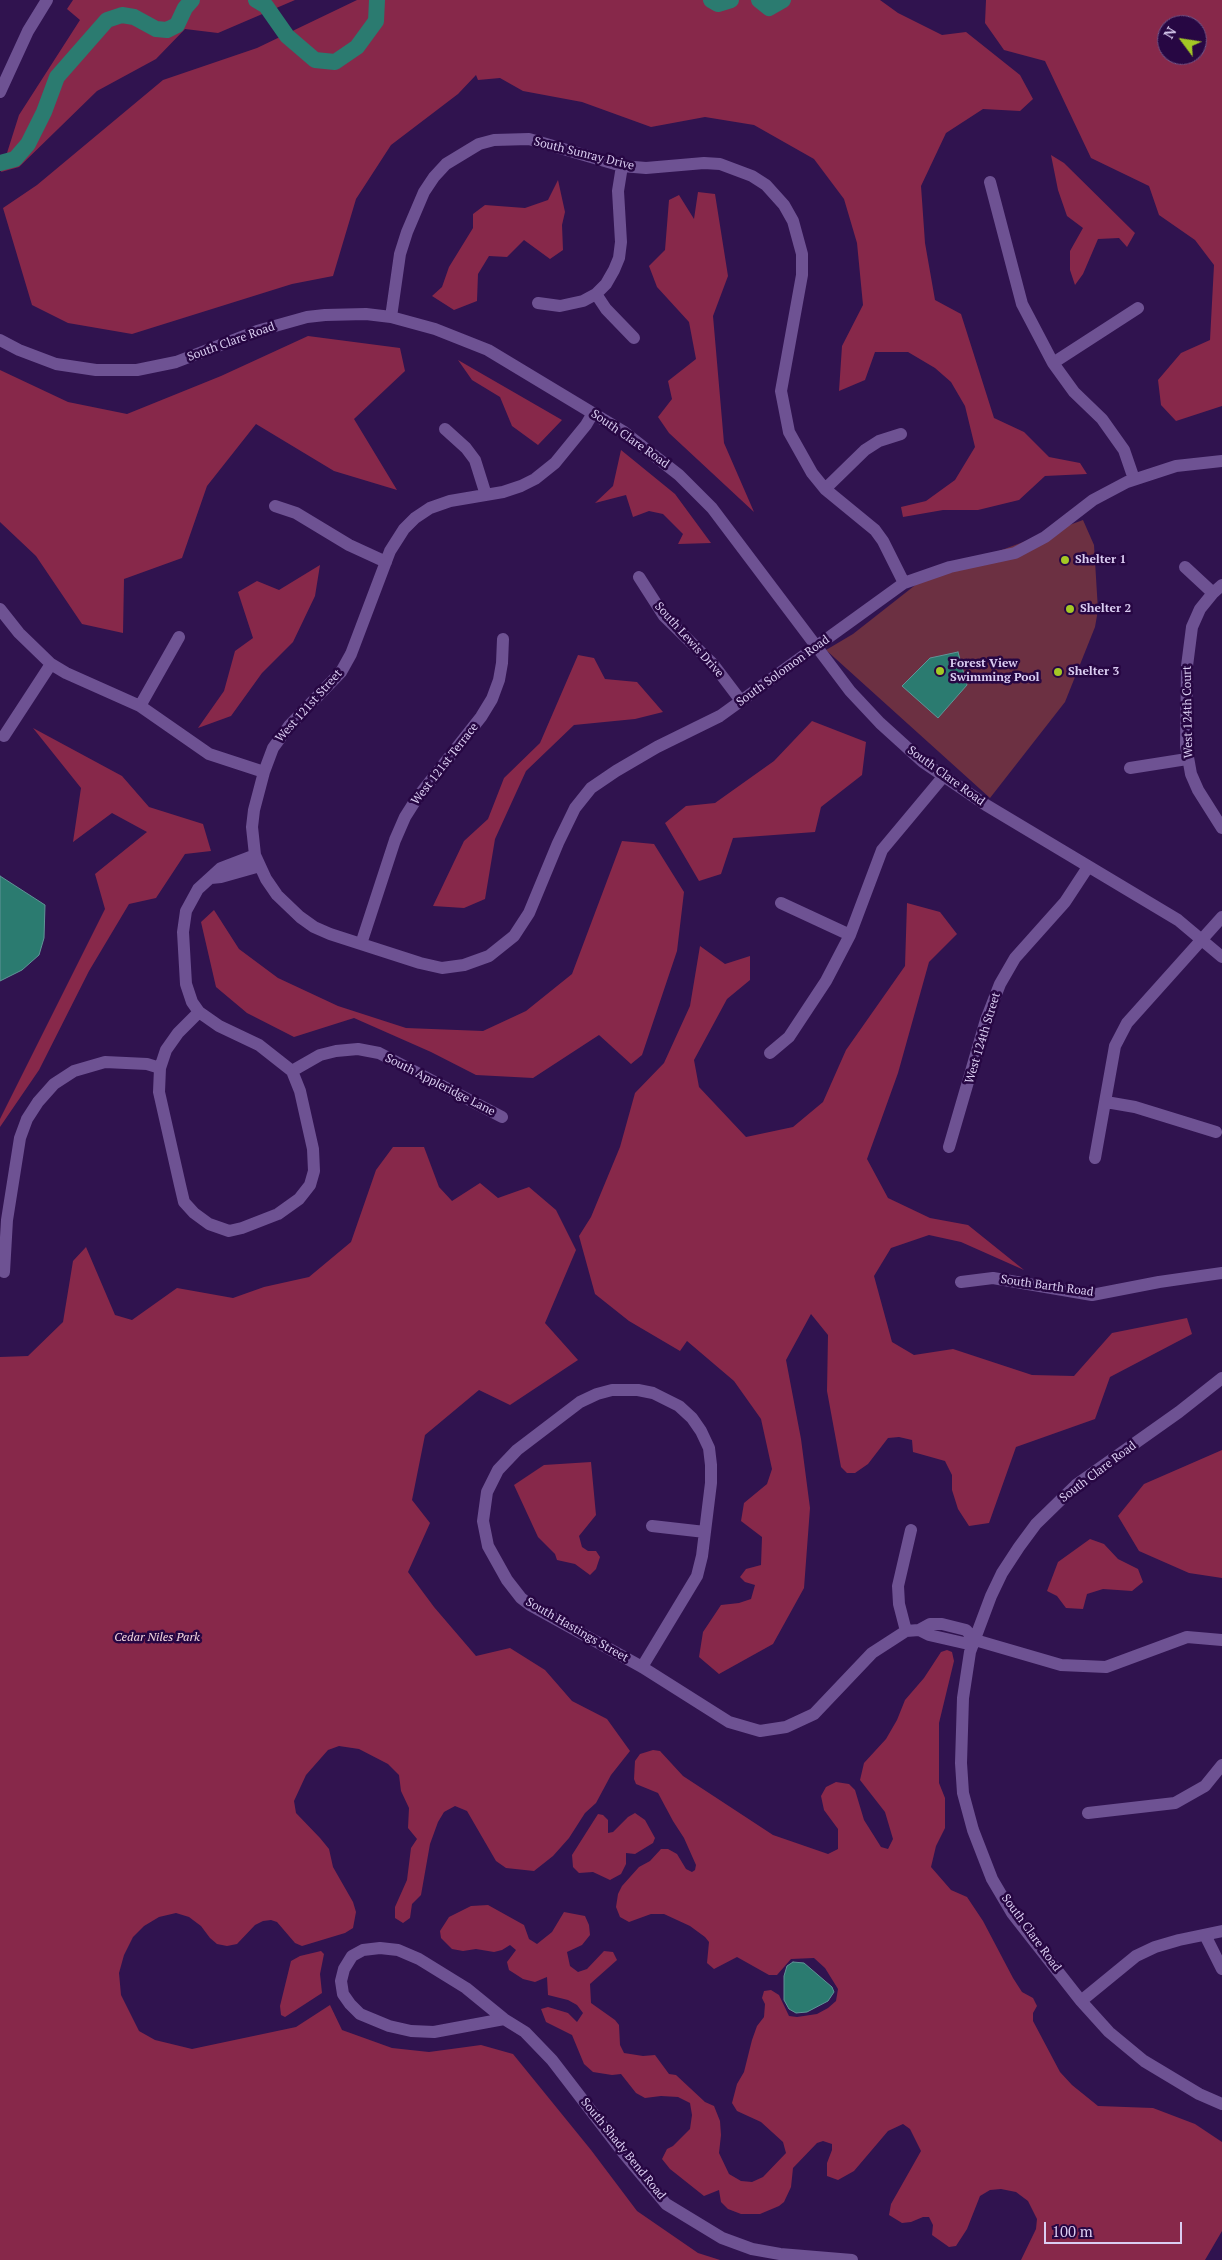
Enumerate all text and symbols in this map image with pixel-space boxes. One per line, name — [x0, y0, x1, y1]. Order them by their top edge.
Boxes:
north arrow — [1157, 15, 1207, 65]
text: N — [1159, 23, 1180, 42]
street label: South Sunray Drive — [532, 135, 636, 173]
street label: South Clare Road — [185, 319, 277, 365]
street label: South Clare Road — [588, 407, 672, 471]
place label: Shelter 1 — [1075, 553, 1126, 567]
marker: Shelter 1 — [1059, 554, 1071, 566]
street label: South Lewis Drive — [652, 599, 726, 681]
place label: Shelter 2 — [1080, 602, 1131, 616]
marker: Shelter 2 — [1064, 603, 1076, 615]
street label: South Solomon Road — [734, 632, 832, 710]
place label: Forest View Swimming Pool — [950, 657, 1040, 685]
marker: Forest View Swimming Pool — [934, 665, 946, 677]
place label: Shelter 3 — [1068, 665, 1119, 679]
marker: Shelter 3 — [1052, 666, 1064, 678]
street label: West 124th Court — [1180, 666, 1196, 758]
street label: West 121st Street — [273, 667, 345, 745]
street label: West 121st Terrace — [408, 720, 482, 808]
street label: South Clare Road — [905, 743, 987, 809]
street label: West 124th Street — [962, 991, 1004, 1085]
street label: South Appleridge Lane — [382, 1051, 498, 1119]
street label: South Barth Road — [1000, 1272, 1094, 1300]
street label: South Clare Road — [1057, 1439, 1139, 1505]
street label: South Hastings Street — [523, 1595, 631, 1665]
park label: Cedar Niles Park — [114, 1631, 200, 1645]
street label: South Clare Road — [998, 1892, 1064, 1974]
street label: South Shady Bend Road — [578, 2095, 668, 2203]
scale bar — [1047, 2212, 1184, 2244]
text: 100 m — [1052, 2221, 1093, 2241]

